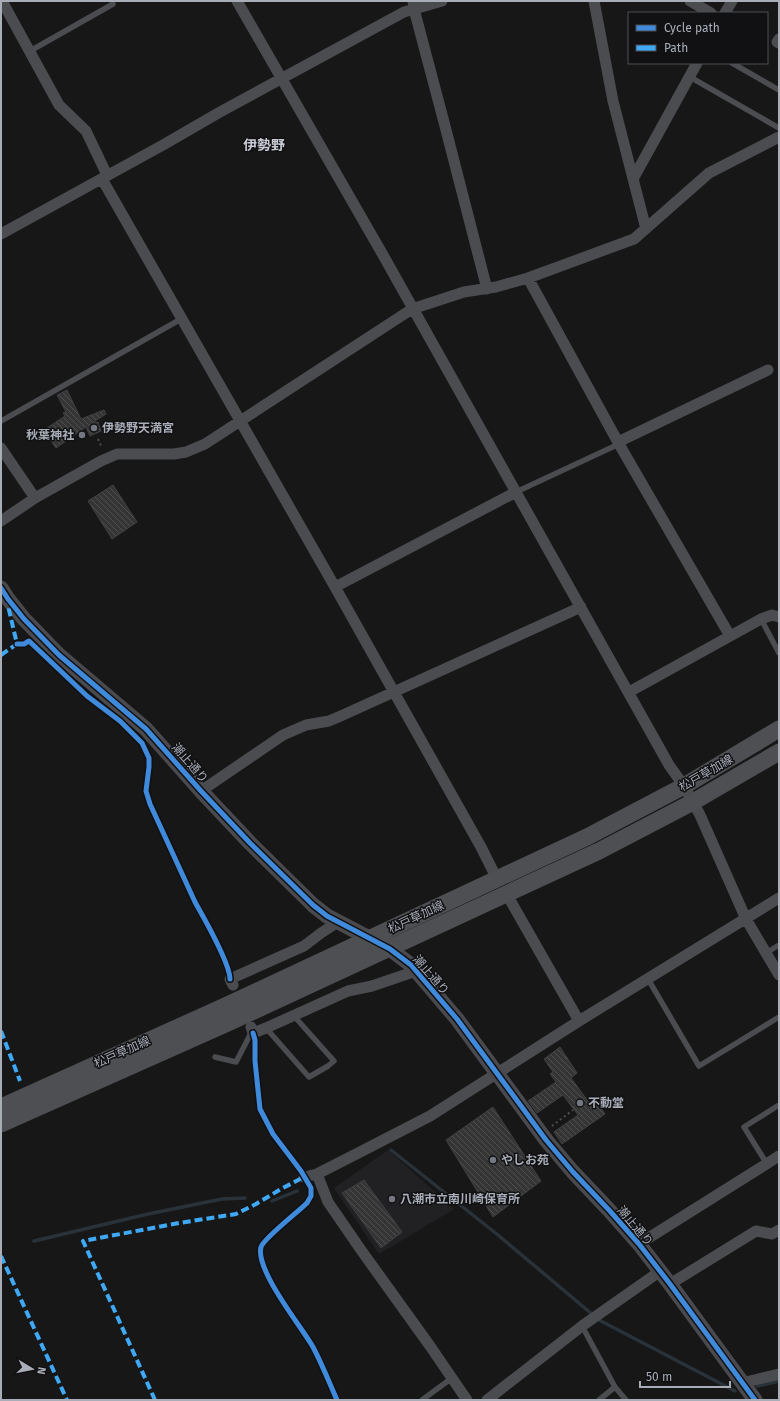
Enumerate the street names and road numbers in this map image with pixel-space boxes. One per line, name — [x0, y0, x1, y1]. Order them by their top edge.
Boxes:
street label: 潮止通り — [169, 740, 211, 786]
street label: 松戸草加線 — [677, 752, 735, 794]
street label: 松戸草加線 — [386, 898, 446, 936]
street label: 潮止通り — [410, 952, 452, 998]
street label: 松戸草加線 — [92, 1033, 152, 1071]
street label: 潮止通り — [614, 1203, 656, 1249]

